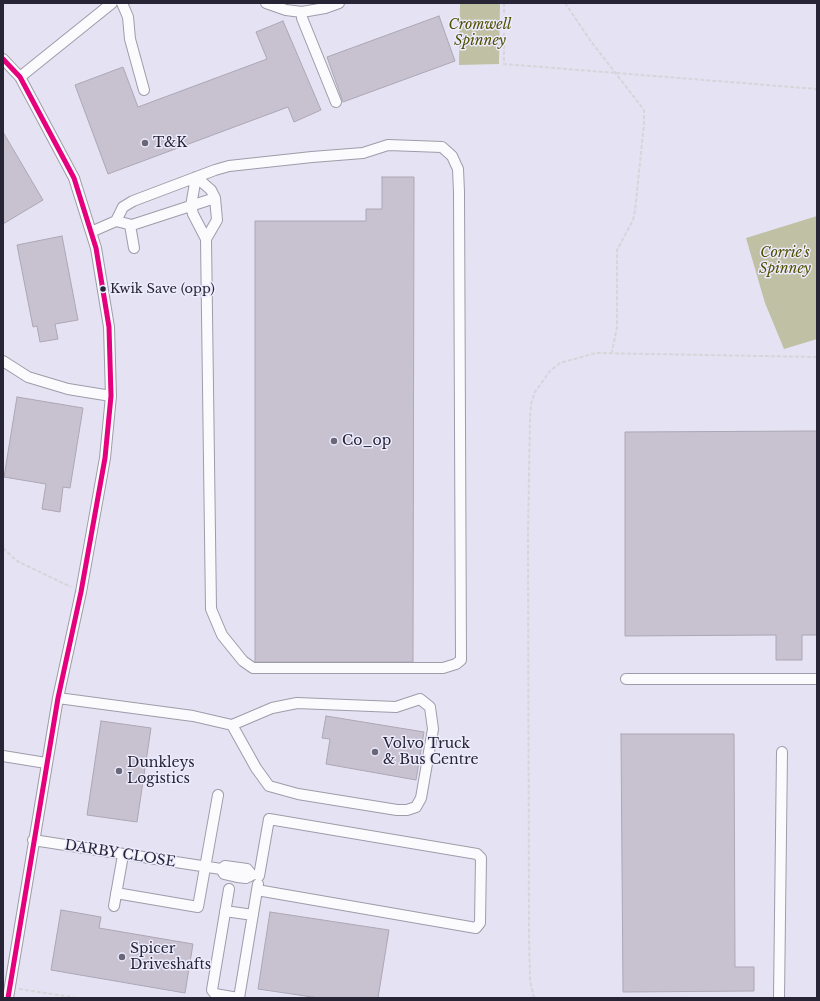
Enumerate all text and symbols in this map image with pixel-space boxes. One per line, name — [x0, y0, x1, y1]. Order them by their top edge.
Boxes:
park label: Cromwell Spinney — [449, 17, 511, 50]
place label: T&K — [153, 135, 187, 151]
marker: T&K — [140, 138, 150, 148]
park label: Corrie's Spinney — [759, 245, 811, 278]
place label: Kwik Save (opp) — [110, 281, 215, 297]
marker: Kwik Save (opp) — [98, 284, 108, 294]
place label: Co_op — [342, 433, 391, 449]
marker: Co_op — [329, 436, 339, 446]
place label: Volvo Truck & Bus Centre — [383, 736, 478, 768]
marker: Volvo Truck & Bus Centre — [370, 747, 380, 757]
place label: Dunkleys Logistics — [127, 755, 195, 788]
marker: Dunkleys Logistics — [114, 766, 124, 776]
street label: DARBY CLOSE — [63, 837, 177, 871]
place label: Spicer Driveshafts — [130, 941, 211, 974]
marker: Spicer Driveshafts — [117, 952, 127, 962]

